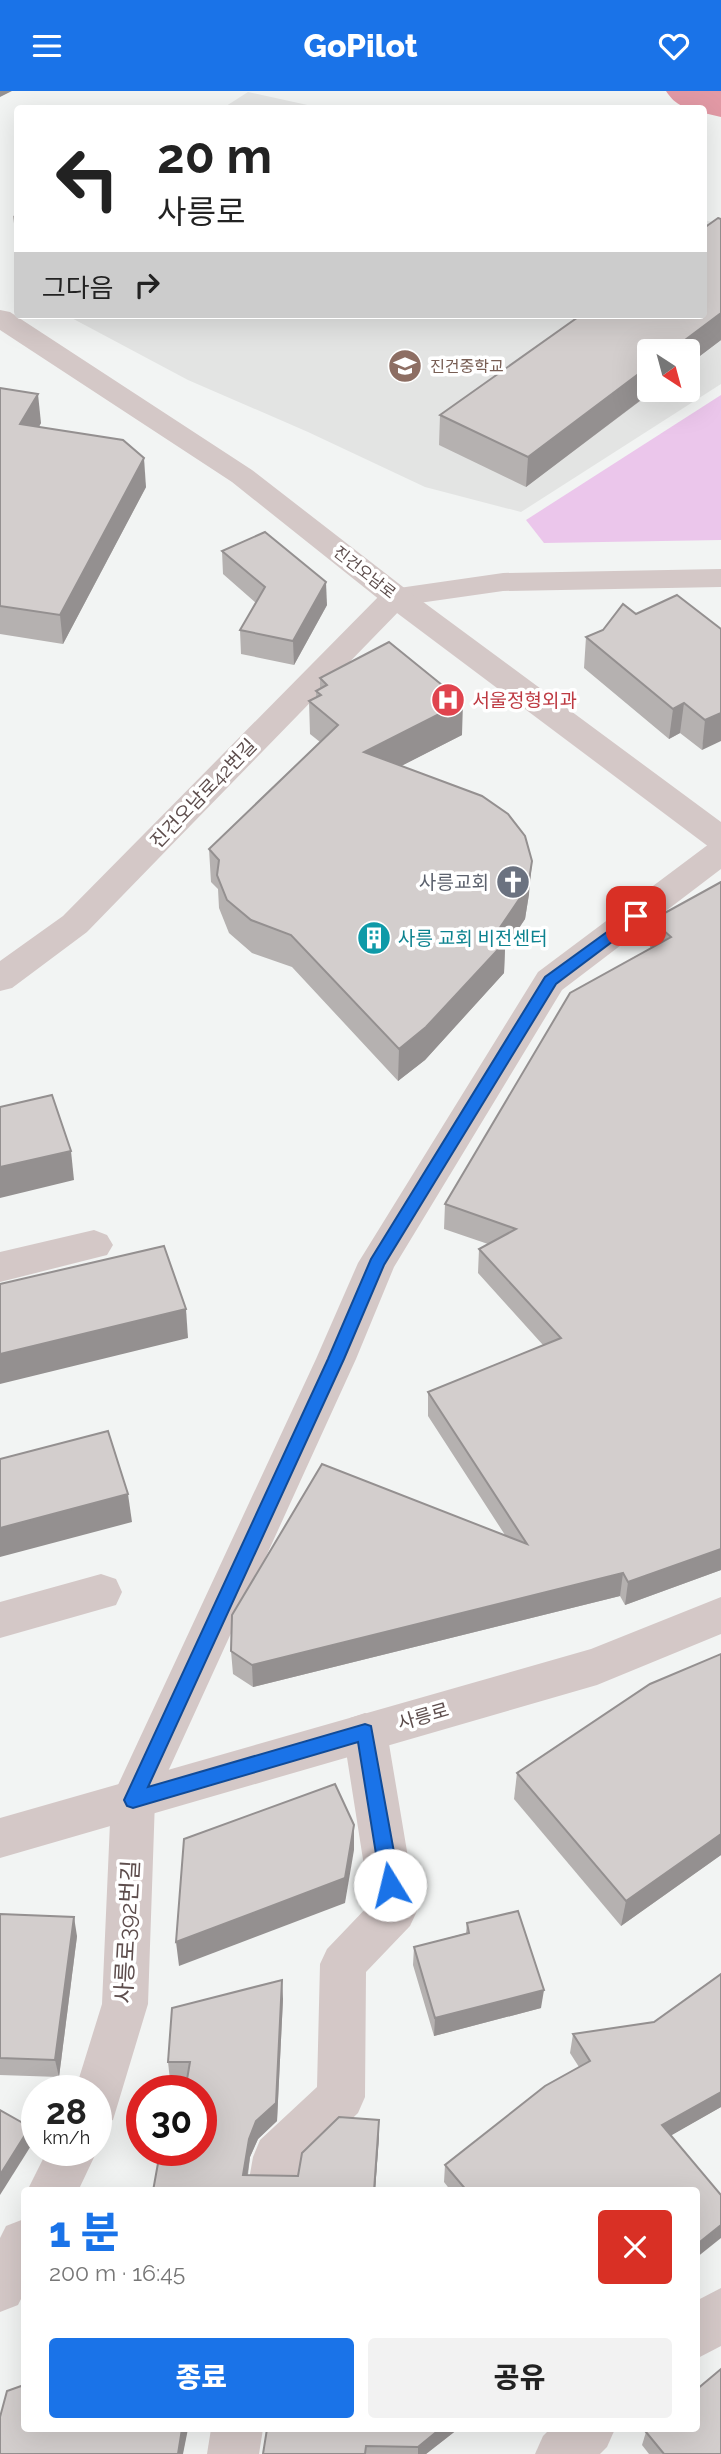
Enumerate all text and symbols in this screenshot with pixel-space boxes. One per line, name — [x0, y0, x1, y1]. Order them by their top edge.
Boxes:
icon: menu — [28, 27, 66, 65]
text: GoPilot — [303, 27, 418, 64]
icon: heart — [655, 27, 693, 65]
text: 20 m — [157, 127, 272, 184]
icon: left — [42, 133, 133, 224]
text: 사릉로 — [157, 193, 245, 230]
icon: right — [128, 266, 166, 304]
text: 그다음 — [42, 273, 114, 303]
north arrow — [637, 339, 700, 403]
map controls — [637, 339, 700, 402]
school or university icon: 진건중학교 — [386, 347, 424, 385]
place label: 진건중학교 — [430, 357, 504, 376]
street label: 진건오남로 — [330, 542, 400, 603]
hospital icon: 서울정형외과 — [429, 681, 467, 719]
place label: 서울정형외과 — [472, 689, 577, 711]
street label: 진건오남로42번길 — [146, 734, 260, 852]
church icon: 사릉교회 — [494, 863, 532, 901]
place label: 사릉교회 — [419, 871, 489, 893]
pin — [606, 886, 666, 946]
icon: arrive — [617, 897, 655, 935]
building icon: 사릉 교회 비전센터 — [355, 919, 393, 957]
place label: 사릉 교회 비전센터 — [398, 927, 548, 949]
street label: 사릉로 — [395, 1698, 451, 1734]
position arrow — [353, 1848, 427, 1922]
street label: 사릉로392번길 — [109, 1860, 144, 2004]
speed limit sign: 30 — [126, 2075, 217, 2166]
text: 28 — [46, 2091, 87, 2132]
text: km/h — [43, 2127, 90, 2148]
text: 1 분 — [49, 2208, 119, 2257]
button: close — [598, 2210, 672, 2284]
text: 200 m · 16:45 — [49, 2259, 185, 2286]
button: 종료 — [49, 2338, 354, 2418]
button: 공유 — [368, 2338, 672, 2418]

